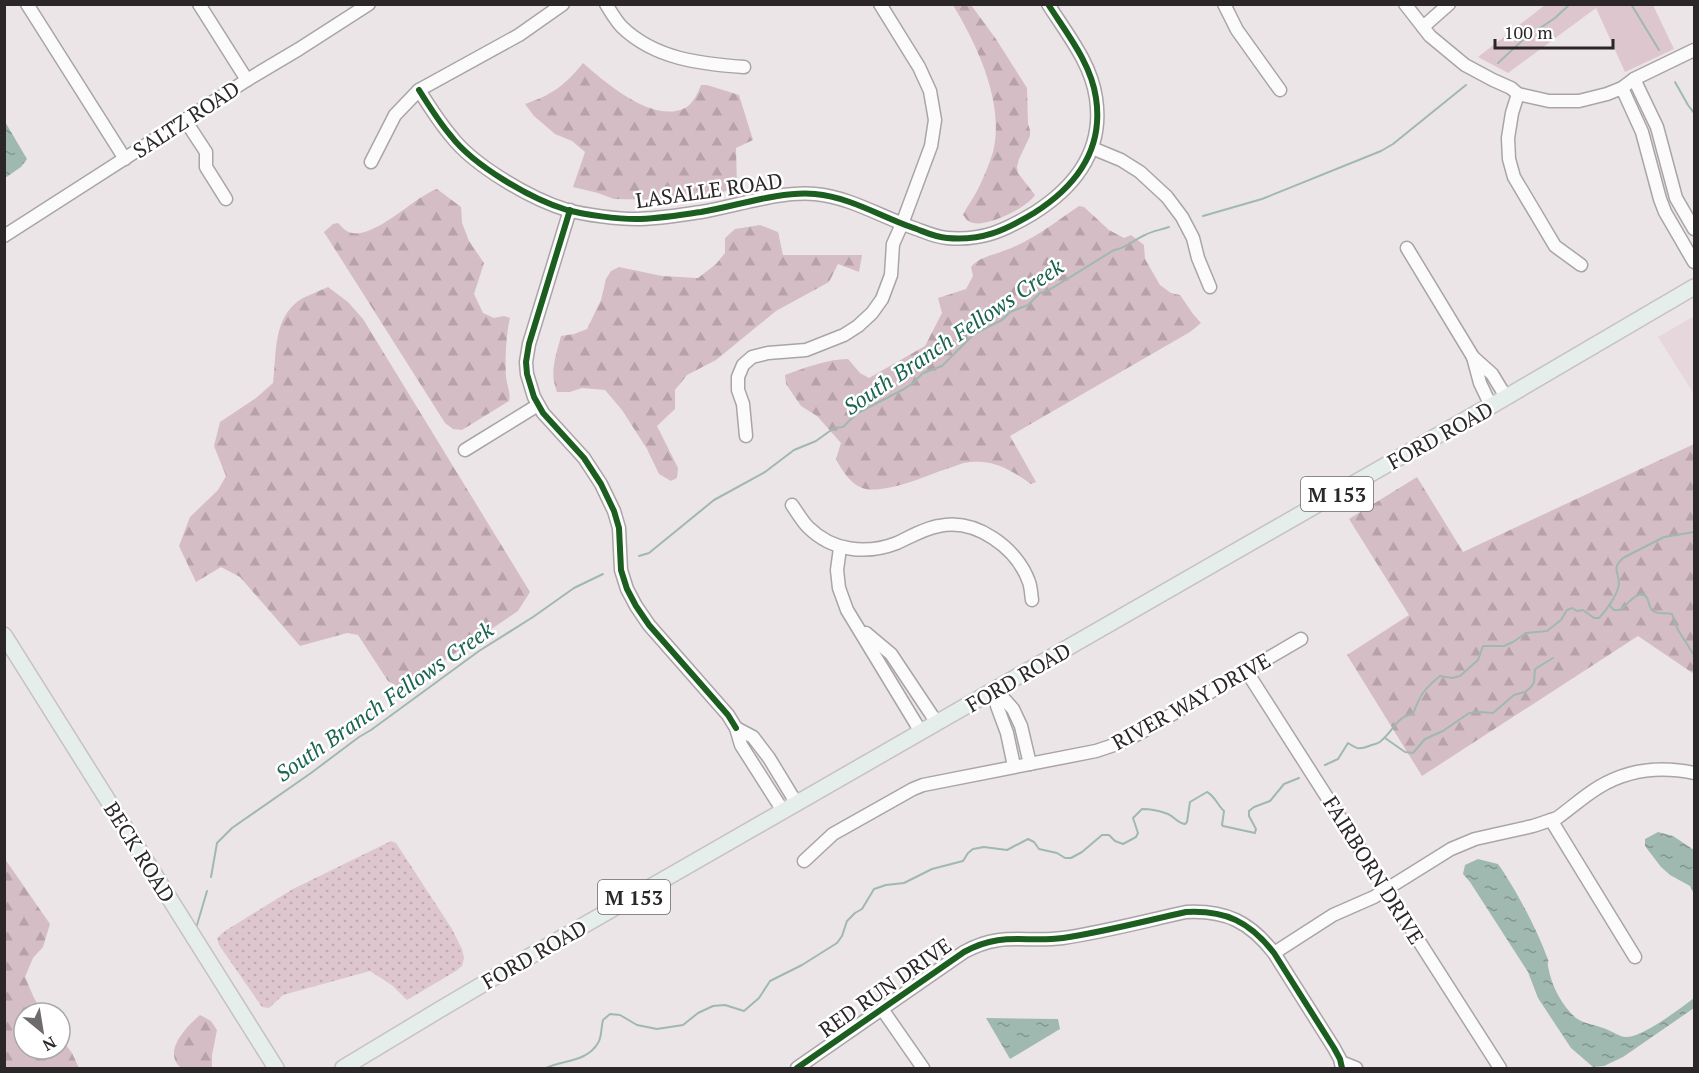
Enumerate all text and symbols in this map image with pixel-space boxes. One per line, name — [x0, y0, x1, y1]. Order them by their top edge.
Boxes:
scale bar — [1495, 12, 1614, 50]
text: 100 m — [1504, 20, 1553, 44]
street label: SALTZ ROAD — [127, 74, 245, 164]
street label: LASALLE ROAD — [634, 166, 784, 214]
water label: South Branch Fellows Creek — [837, 251, 1069, 421]
street label: FORD ROAD — [1382, 394, 1498, 476]
road number: M 153 — [1301, 477, 1373, 511]
water label: South Branch Fellows Creek — [269, 614, 499, 787]
street label: FORD ROAD — [960, 636, 1076, 718]
street label: RIVER WAY DRIVE — [1107, 646, 1275, 756]
street label: FAIRBORN DRIVE — [1317, 791, 1431, 949]
street label: BECK ROAD — [98, 796, 182, 908]
road number: M 153 — [598, 880, 670, 914]
street label: FORD ROAD — [476, 913, 592, 995]
street label: RED RUN DRIVE — [813, 931, 957, 1043]
north arrow — [12, 1001, 72, 1061]
text: N — [39, 1031, 60, 1057]

